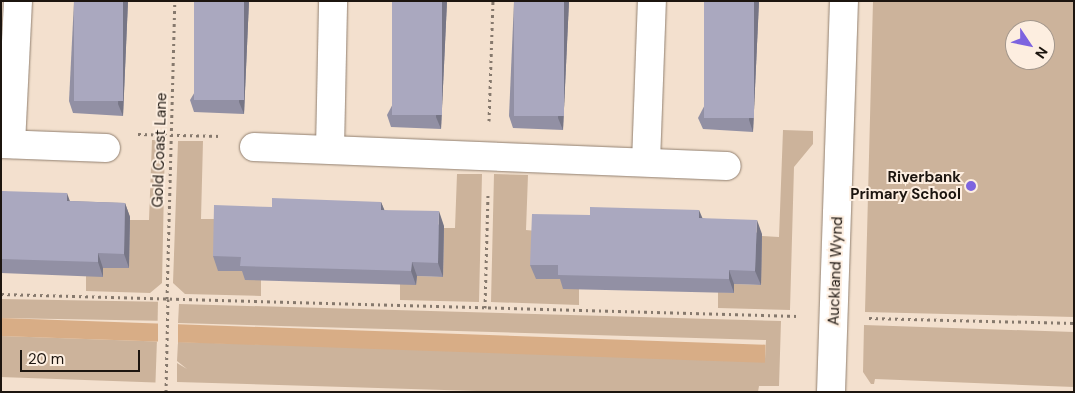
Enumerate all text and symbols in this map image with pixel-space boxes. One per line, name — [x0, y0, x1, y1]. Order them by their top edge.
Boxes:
north arrow — [1005, 20, 1055, 70]
text: N — [1031, 44, 1052, 62]
street label: Gold Coast Lane — [149, 92, 171, 208]
place label: Riverbank Primary School — [850, 168, 961, 203]
marker: Riverbank Primary School — [965, 180, 977, 192]
street label: Auckland Wynd — [825, 216, 847, 326]
scale bar — [22, 340, 142, 372]
text: 20 m — [28, 349, 64, 369]

